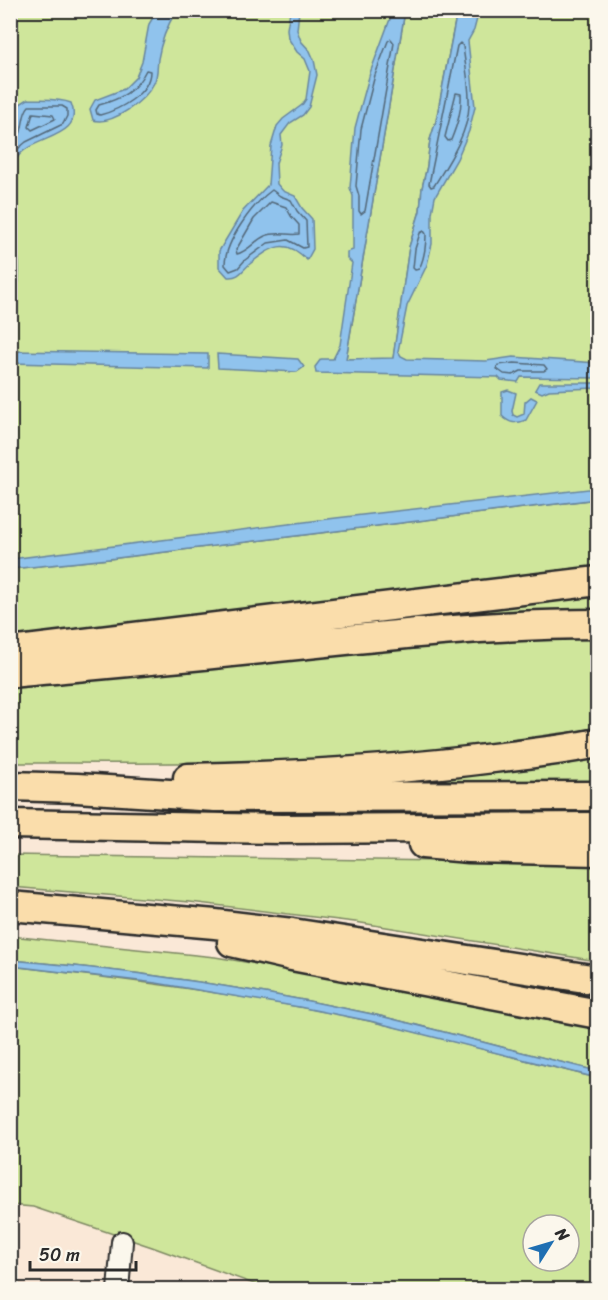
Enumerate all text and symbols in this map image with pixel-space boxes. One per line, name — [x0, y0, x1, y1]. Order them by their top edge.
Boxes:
north arrow — [521, 1213, 581, 1273]
text: N — [547, 1220, 578, 1248]
scale bar — [30, 1234, 136, 1272]
text: 50 m — [39, 1239, 80, 1271]

